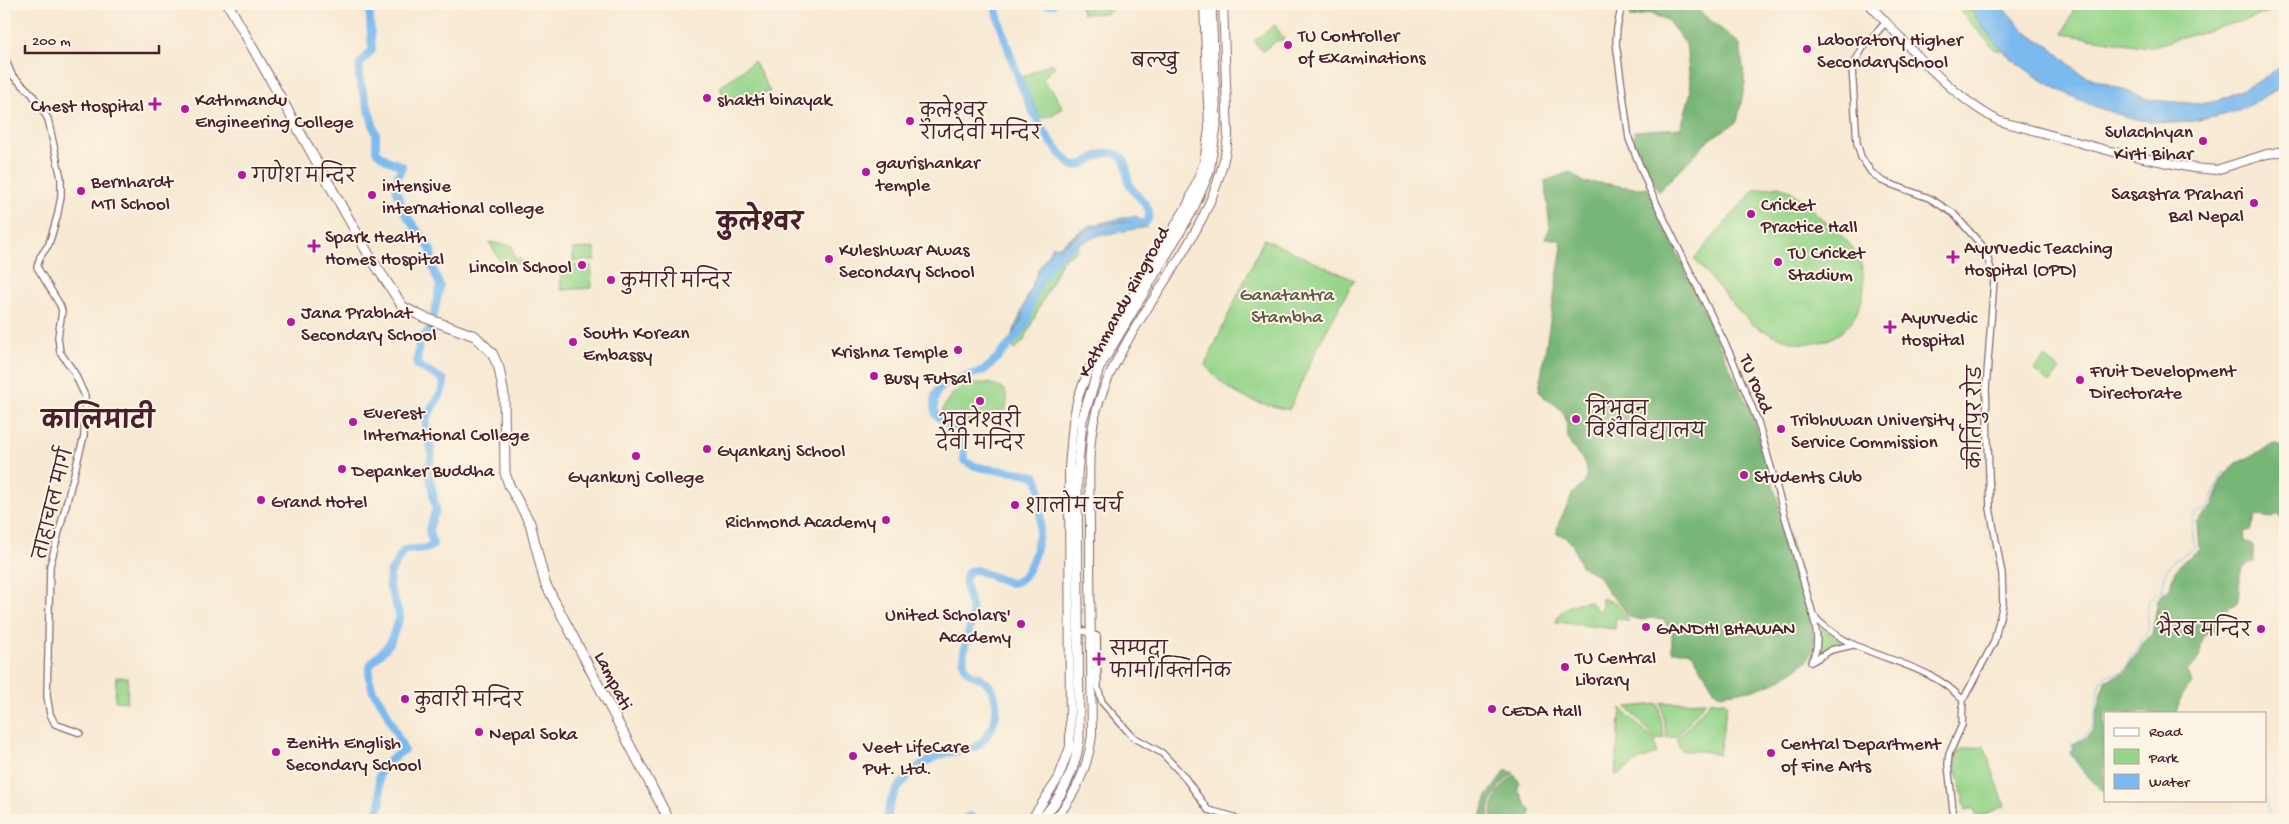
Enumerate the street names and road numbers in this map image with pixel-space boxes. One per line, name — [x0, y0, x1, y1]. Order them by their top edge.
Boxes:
street label: Kathmandu Ringroad — [1074, 222, 1177, 382]
street label: TU road — [1732, 351, 1778, 419]
street label: कीर्तिपुर रोड — [1959, 364, 1989, 470]
street label: ताहाचल मार्ग — [23, 443, 81, 563]
street label: Lampati — [587, 648, 636, 715]

